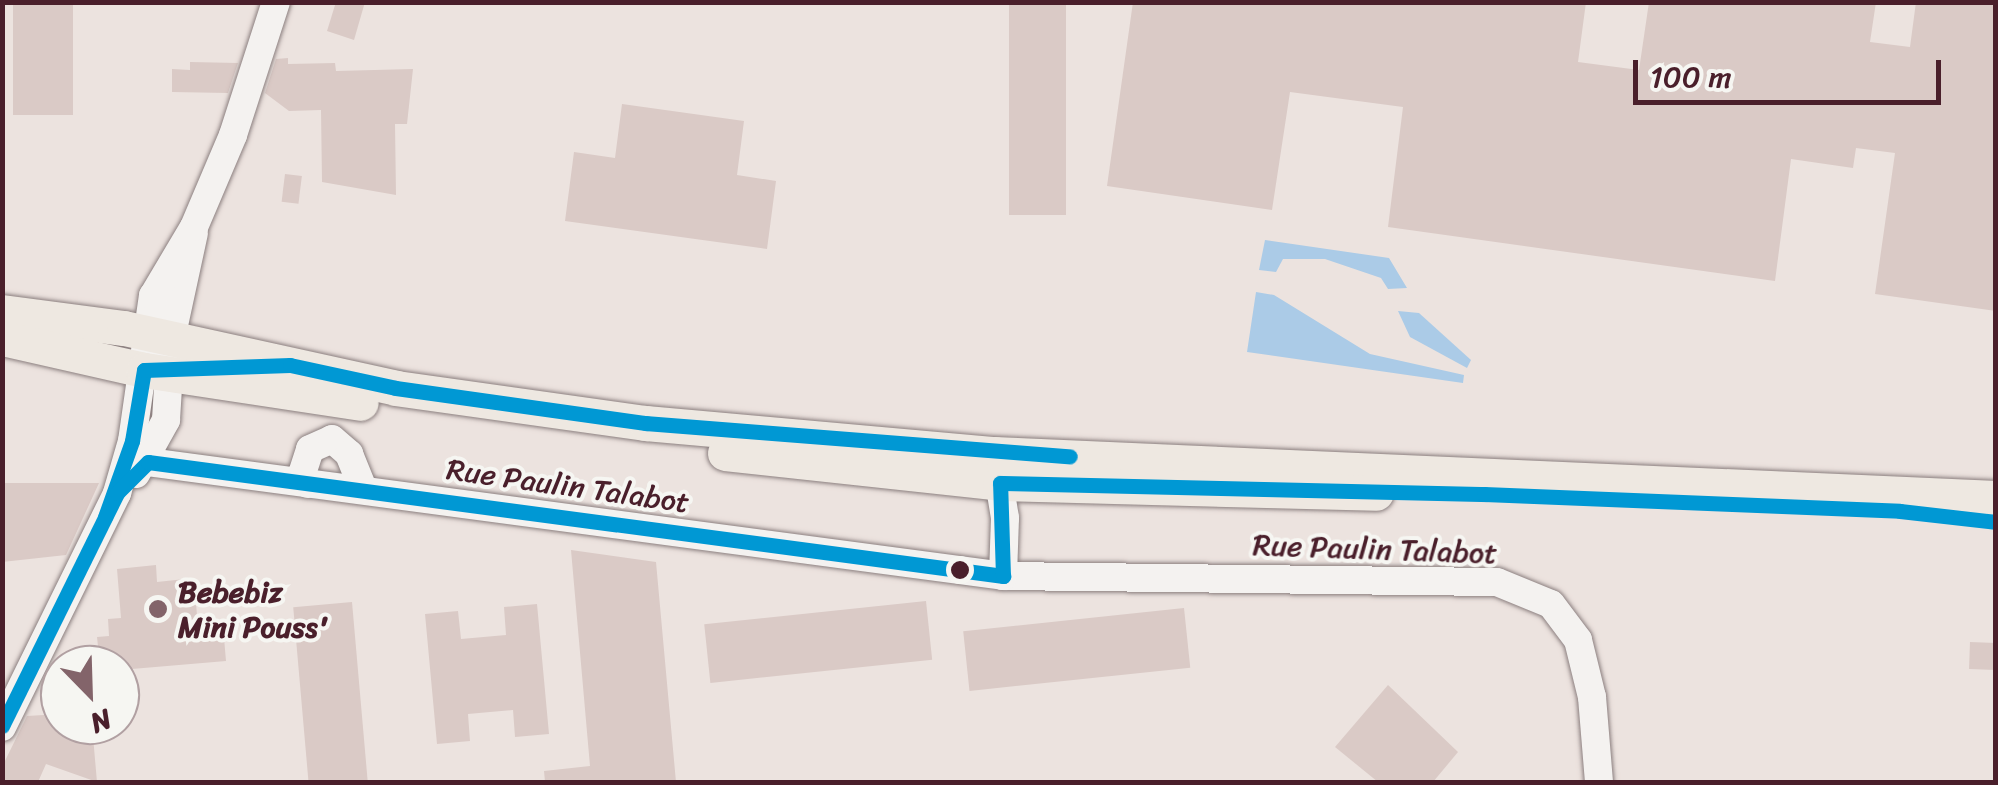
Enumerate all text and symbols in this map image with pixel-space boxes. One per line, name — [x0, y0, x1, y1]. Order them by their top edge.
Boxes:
scale bar — [1638, 40, 1946, 102]
text: 100 m — [1650, 50, 1732, 104]
street label: Rue Paulin Talabot — [445, 451, 691, 521]
street label: Rue Paulin Talabot — [1253, 527, 1497, 571]
unlabelled marker — [950, 560, 970, 580]
place label: Bebebiz Mini Pouss' — [178, 574, 331, 644]
marker: Bebebiz Mini Pouss' — [147, 598, 169, 620]
north arrow — [40, 645, 140, 745]
text: N — [83, 695, 120, 748]

